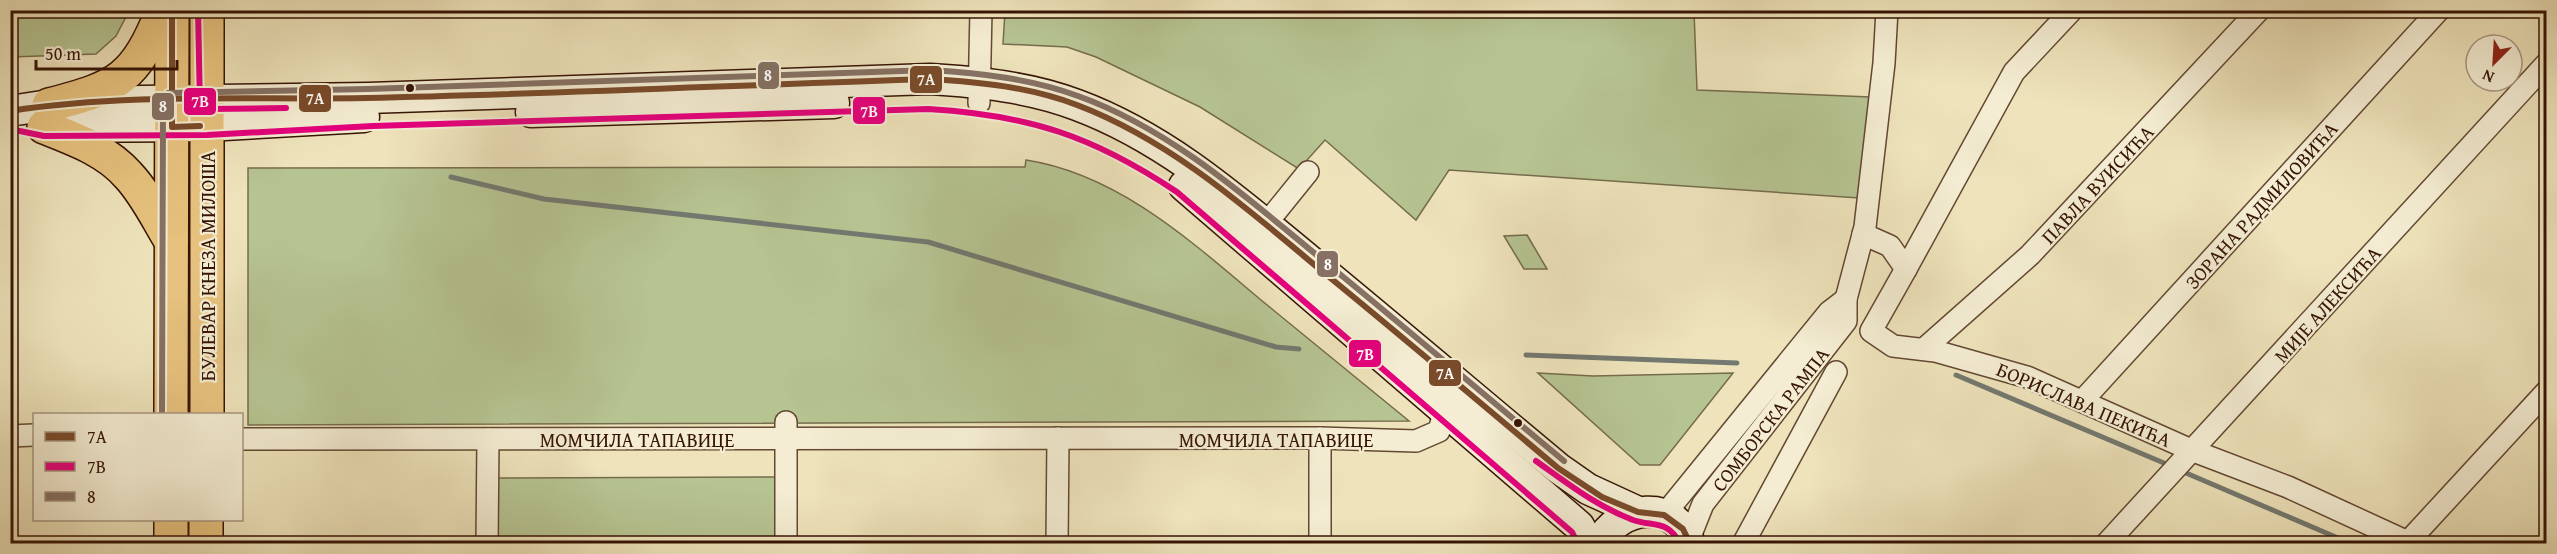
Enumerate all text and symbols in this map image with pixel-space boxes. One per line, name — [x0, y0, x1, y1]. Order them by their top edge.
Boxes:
scale bar — [36, 33, 177, 71]
north arrow — [2464, 33, 2524, 93]
text: 50 m — [45, 40, 81, 67]
line badge: 8 — [757, 61, 780, 90]
text: 8 — [764, 63, 772, 87]
text: N — [2478, 63, 2498, 90]
line badge: 7A — [909, 65, 943, 94]
text: 7A — [917, 67, 936, 91]
unlabelled marker — [404, 82, 416, 94]
line badge: 7A — [298, 84, 332, 113]
text: 7A — [306, 86, 325, 110]
line badge: 7B — [183, 87, 217, 116]
text: 7B — [191, 89, 209, 113]
line badge: 8 — [151, 92, 175, 121]
text: 8 — [159, 94, 167, 118]
line badge: 7B — [852, 96, 886, 125]
text: 7B — [860, 99, 878, 123]
street label: ЗОРАНА РАДМИЛОВИЋА — [2178, 115, 2344, 295]
street label: ПАВЛА ВУИСИЋА — [2034, 118, 2160, 250]
street label: БУЛЕВАР КНЕЗА МИЛОША — [193, 151, 222, 381]
street label: МИЈЕ АЛЕКСИЋА — [2267, 239, 2387, 369]
line badge: 8 — [1316, 250, 1339, 278]
text: 8 — [1324, 252, 1332, 276]
line badge: 7B — [1348, 339, 1382, 368]
street label: СОМБОРСКА РАМПА — [1704, 341, 1836, 497]
text: 7B — [1356, 342, 1374, 366]
street label: БОРИСЛАВА ПЕКИЋА — [1992, 354, 2176, 454]
line badge: 7A — [1428, 359, 1462, 387]
text: 7A — [1436, 361, 1455, 385]
legend — [33, 413, 243, 521]
unlabelled marker — [1512, 417, 1524, 429]
text: 7A — [87, 423, 107, 450]
street label: МОМЧИЛА ТАПАВИЦЕ — [540, 425, 734, 454]
street label: МОМЧИЛА ТАПАВИЦЕ — [1179, 425, 1373, 454]
text: 7B — [87, 453, 106, 480]
text: 8 — [87, 483, 96, 510]

